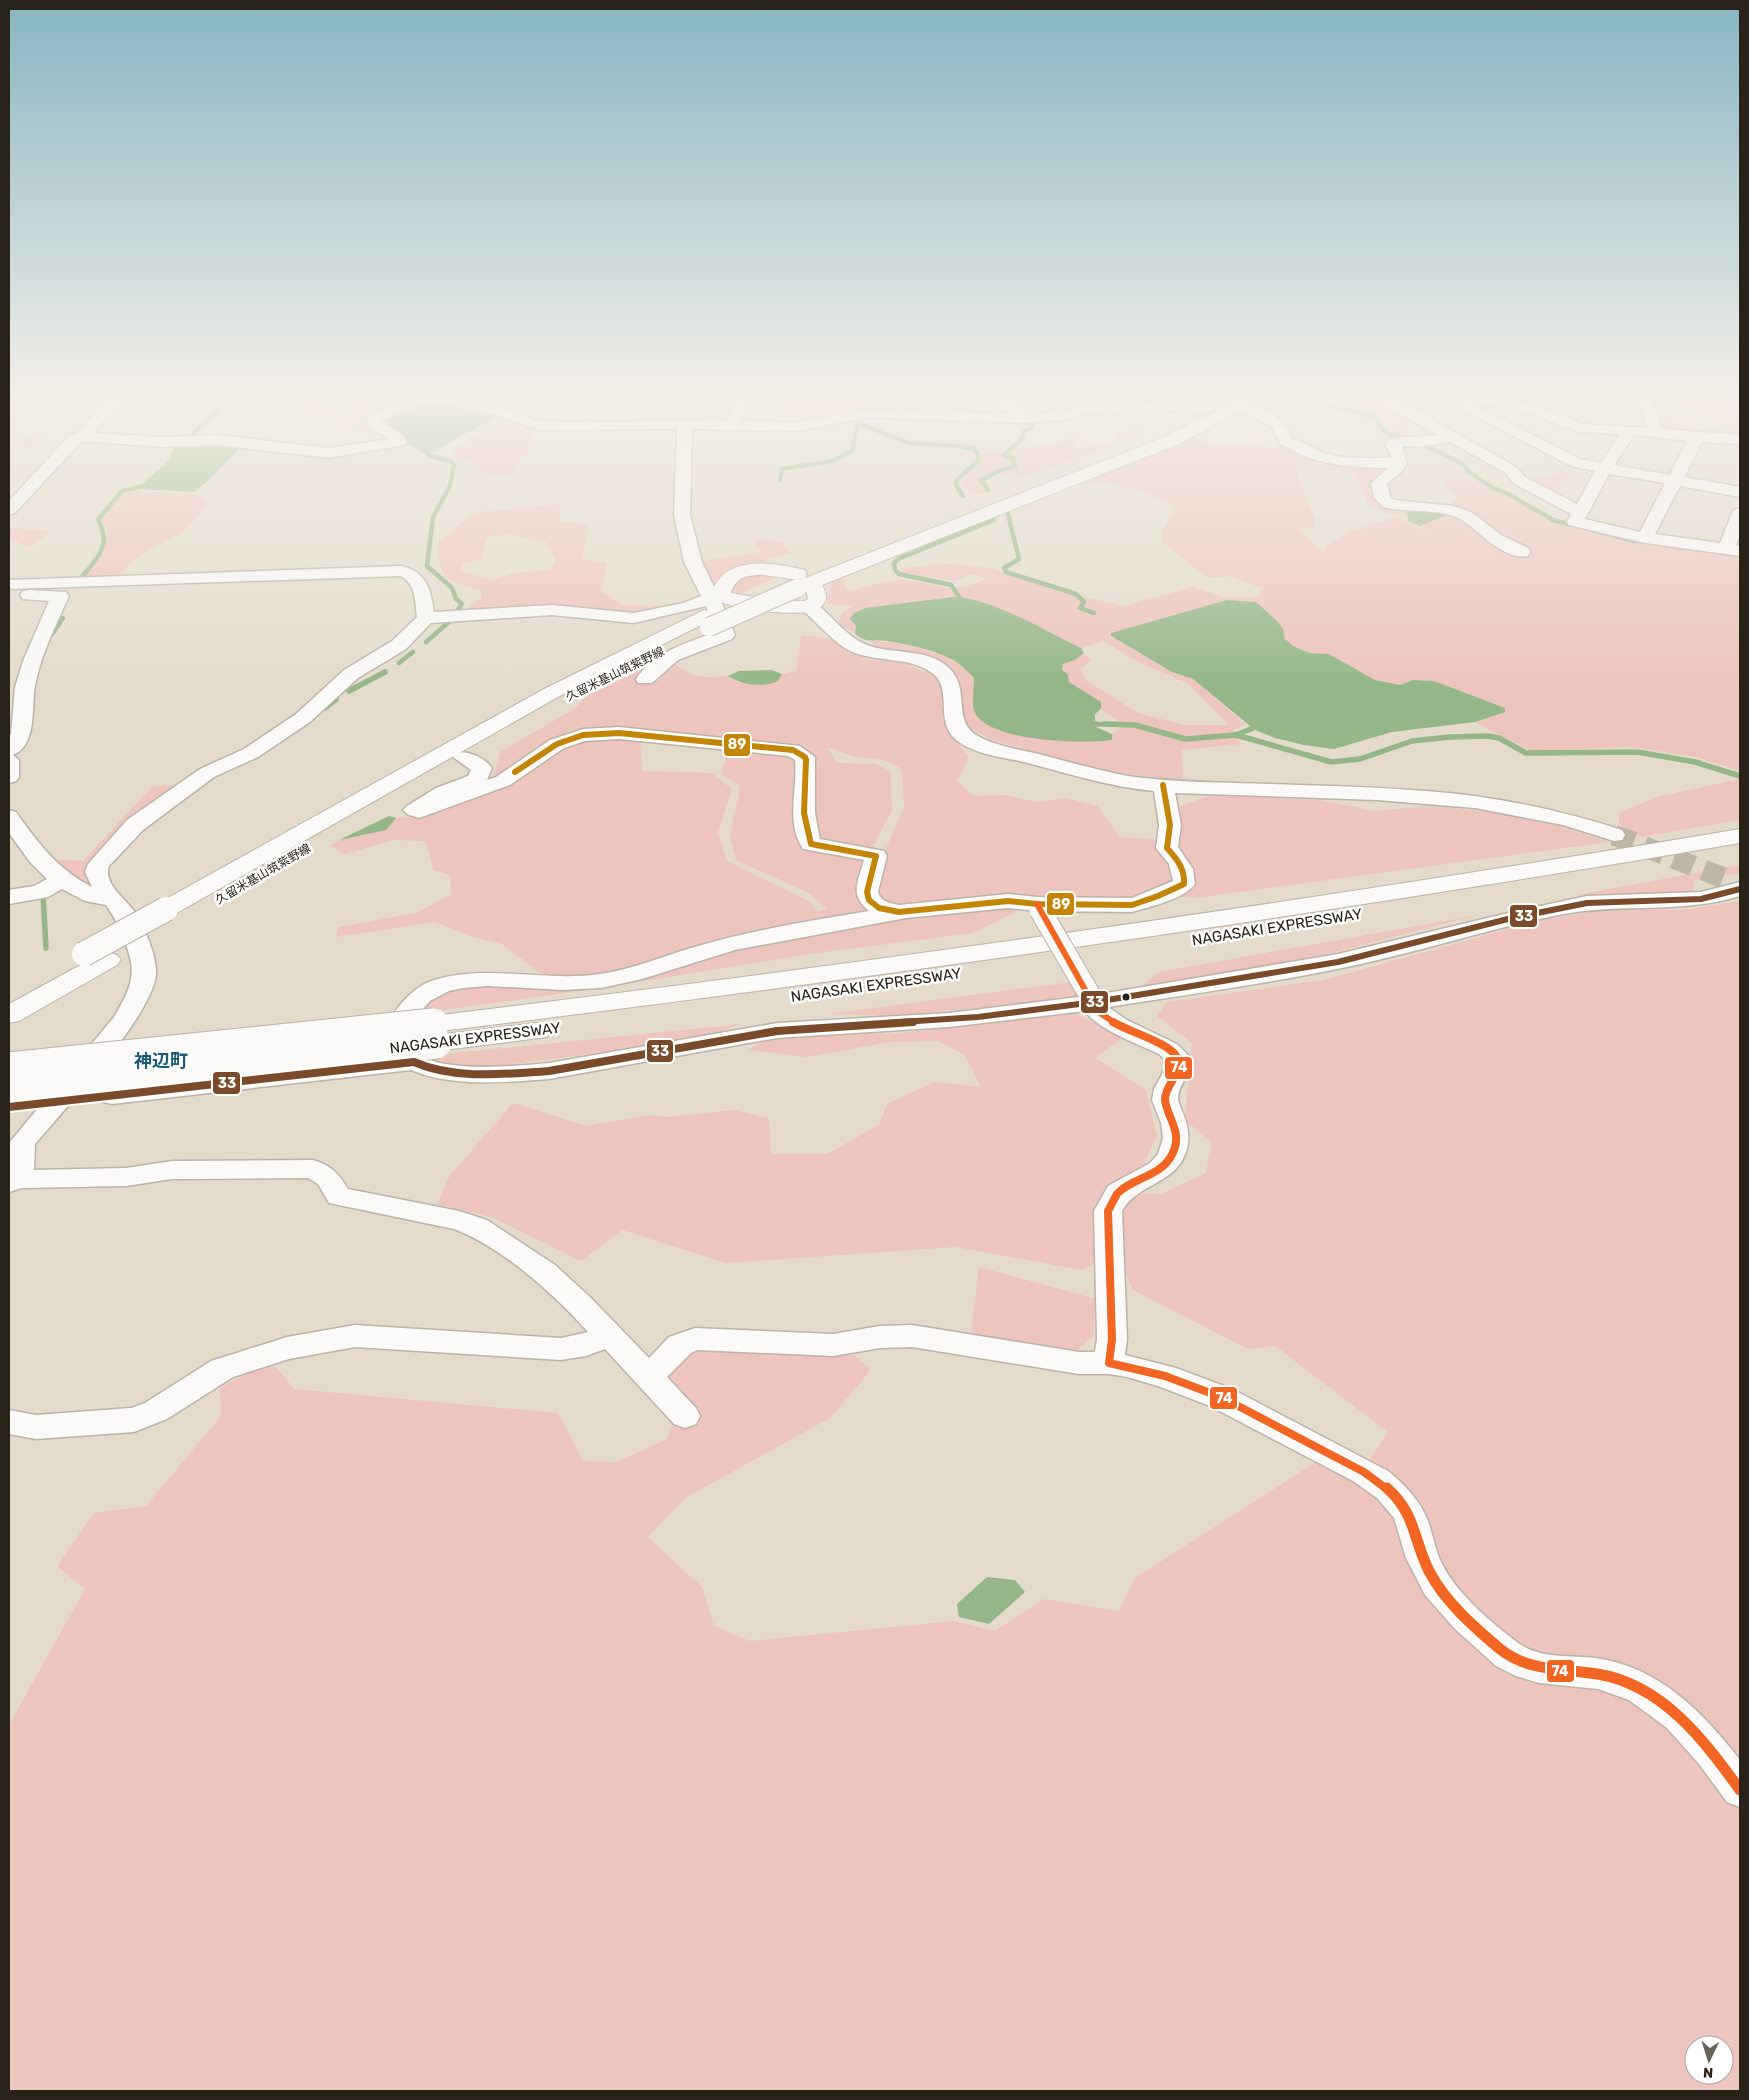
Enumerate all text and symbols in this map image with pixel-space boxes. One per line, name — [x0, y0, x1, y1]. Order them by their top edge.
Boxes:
street label: 久留米基山筑紫野線 — [563, 644, 667, 704]
line badge: 89 — [723, 733, 751, 757]
text: 89 — [728, 736, 746, 753]
street label: 久留米基山筑紫野線 — [213, 841, 313, 907]
line badge: 89 — [1046, 892, 1075, 916]
text: 89 — [1052, 896, 1070, 913]
line badge: 33 — [1509, 904, 1538, 928]
street label: NAGASAKI EXPRESSWAY — [1191, 905, 1364, 949]
text: 33 — [1515, 908, 1533, 925]
street label: NAGASAKI EXPRESSWAY — [790, 964, 963, 1006]
line badge: 33 — [1080, 990, 1109, 1014]
unlabelled marker — [1121, 992, 1131, 1002]
text: 33 — [1086, 994, 1104, 1011]
street label: NAGASAKI EXPRESSWAY — [388, 1019, 562, 1057]
line badge: 33 — [646, 1039, 674, 1063]
text: 33 — [651, 1043, 669, 1060]
district label: 神辺町 — [134, 1050, 188, 1072]
line badge: 74 — [1164, 1056, 1193, 1080]
text: 74 — [1170, 1059, 1188, 1076]
line badge: 33 — [212, 1071, 241, 1095]
text: 33 — [218, 1075, 236, 1092]
line badge: 74 — [1209, 1386, 1238, 1410]
text: 74 — [1215, 1390, 1233, 1407]
line badge: 74 — [1546, 1659, 1575, 1683]
text: 74 — [1551, 1663, 1569, 1680]
north arrow — [1684, 2035, 1734, 2085]
text: N — [1703, 2064, 1714, 2081]

